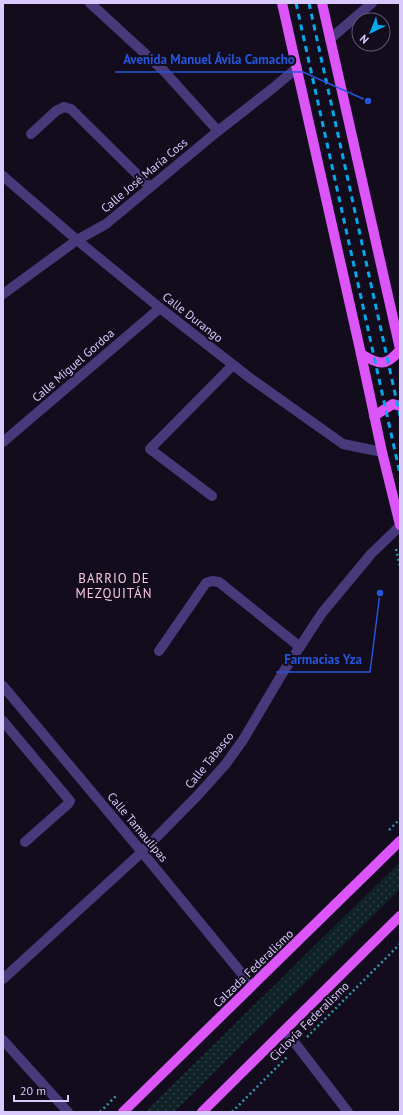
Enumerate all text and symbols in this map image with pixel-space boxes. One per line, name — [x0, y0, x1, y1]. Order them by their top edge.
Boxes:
north arrow — [351, 12, 391, 52]
text: N — [357, 32, 372, 47]
callout: Avenida Manuel Ávila Camacho — [115, 47, 303, 72]
text: Avenida Manuel Ávila Camacho — [123, 51, 295, 68]
street label: Calle José María Coss — [98, 135, 190, 215]
street label: Calle Durango — [160, 289, 226, 345]
street label: Calle Miguel Gordoa — [29, 325, 117, 405]
district label: BARRIO DE MEZQUITÁN — [76, 570, 152, 602]
callout: Farmacias Yza — [276, 647, 370, 672]
text: Farmacias Yza — [284, 651, 362, 668]
street label: Calle Tabasco — [181, 728, 237, 792]
street label: Calle Tamaulipas — [105, 789, 171, 865]
street label: Calzada Federalismo — [210, 926, 296, 1010]
street label: Ciclovía Federalismo — [266, 978, 352, 1064]
scale bar — [14, 1077, 68, 1103]
text: 20 m — [20, 1083, 46, 1098]

